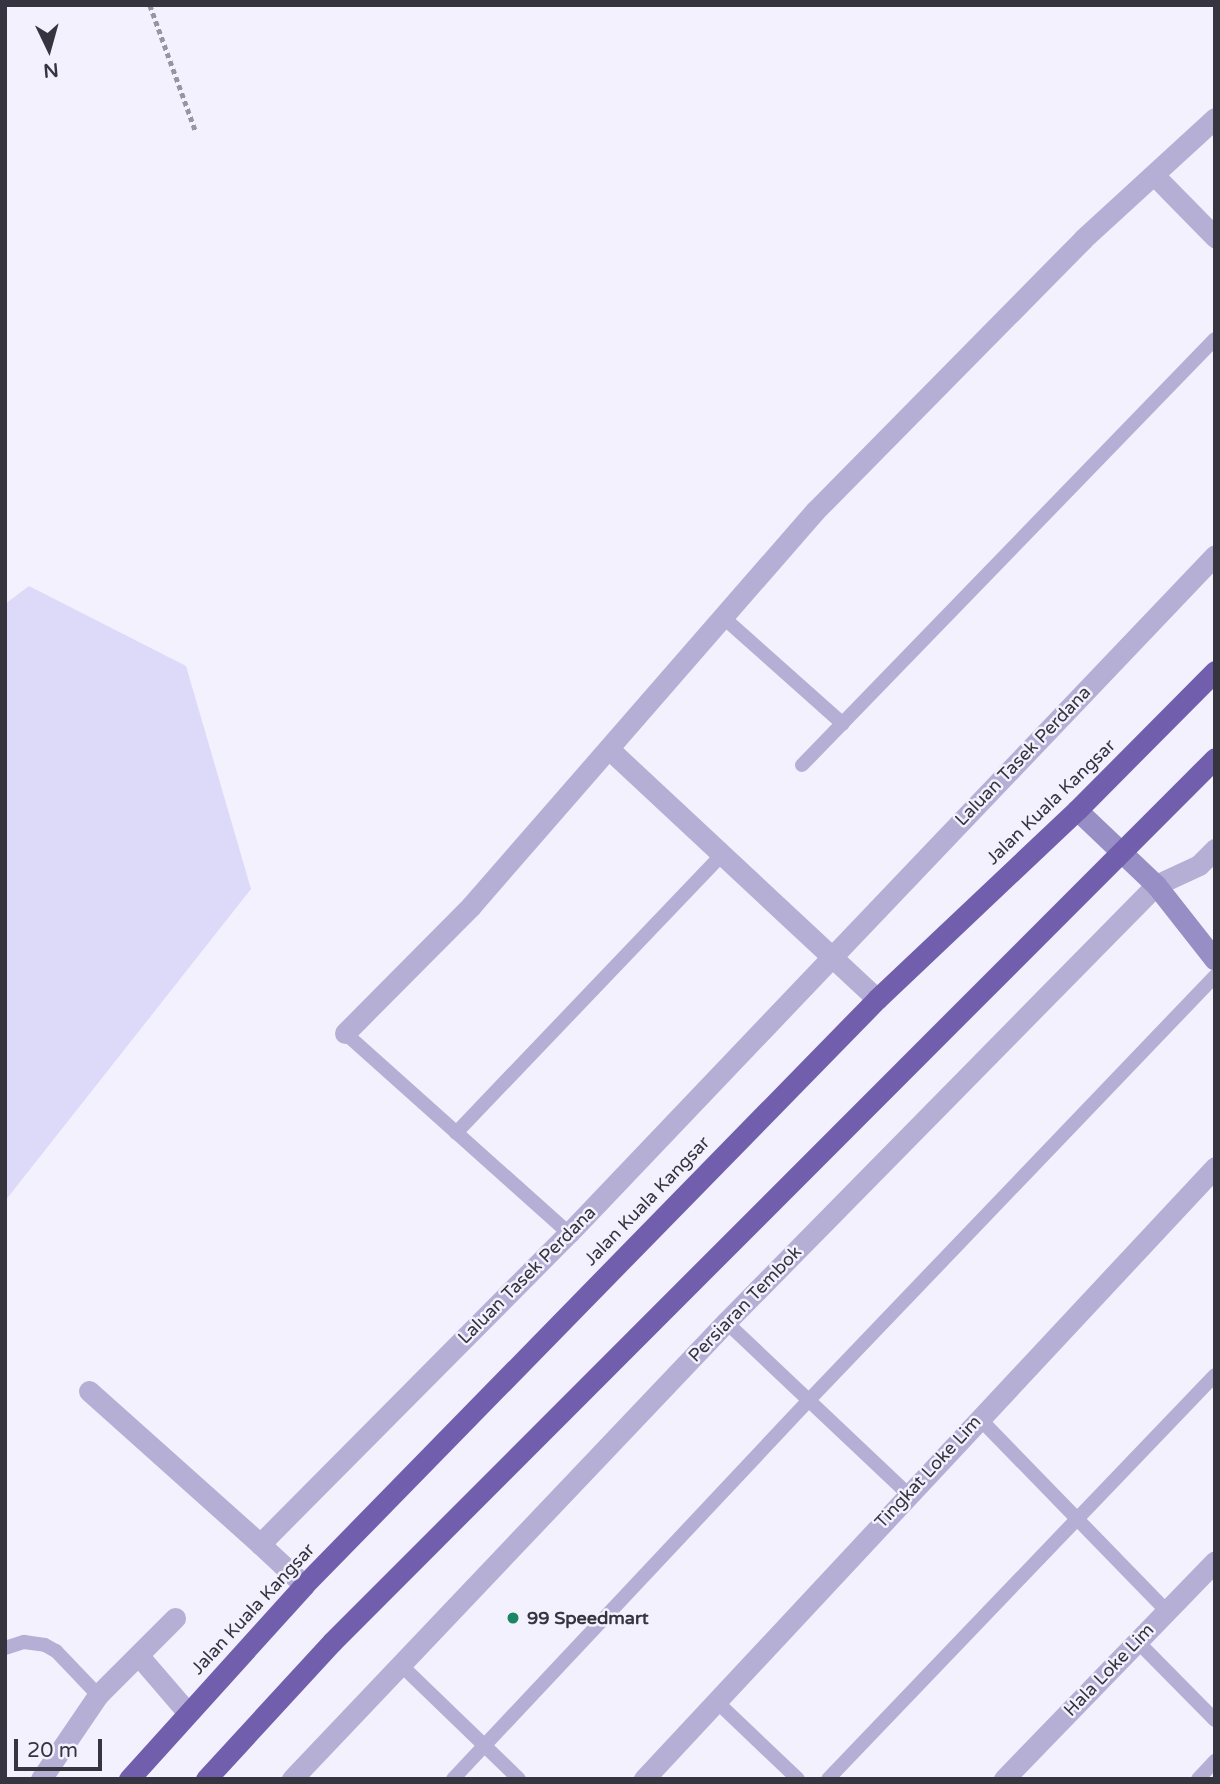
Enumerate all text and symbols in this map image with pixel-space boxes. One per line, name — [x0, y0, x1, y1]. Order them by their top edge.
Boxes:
north arrow — [14, 14, 84, 84]
text: N — [42, 58, 59, 82]
street label: Laluan Tasek Perdana — [951, 682, 1095, 830]
street label: Jalan Kuala Kangsar — [982, 735, 1120, 869]
street label: Jalan Kuala Kangsar — [580, 1132, 714, 1270]
street label: Laluan Tasek Perdana — [454, 1202, 600, 1348]
street label: Persiaran Tembok — [684, 1241, 806, 1367]
street label: Tingkat Loke Lim — [870, 1411, 986, 1533]
street label: Jalan Kuala Kangsar — [187, 1539, 319, 1679]
place label: 99 Speedmart — [527, 1607, 649, 1629]
marker: 99 Speedmart — [505, 1610, 521, 1626]
street label: Hala Loke Lim — [1059, 1619, 1159, 1721]
scale bar — [18, 1724, 105, 1768]
text: 20 m — [27, 1738, 78, 1763]

